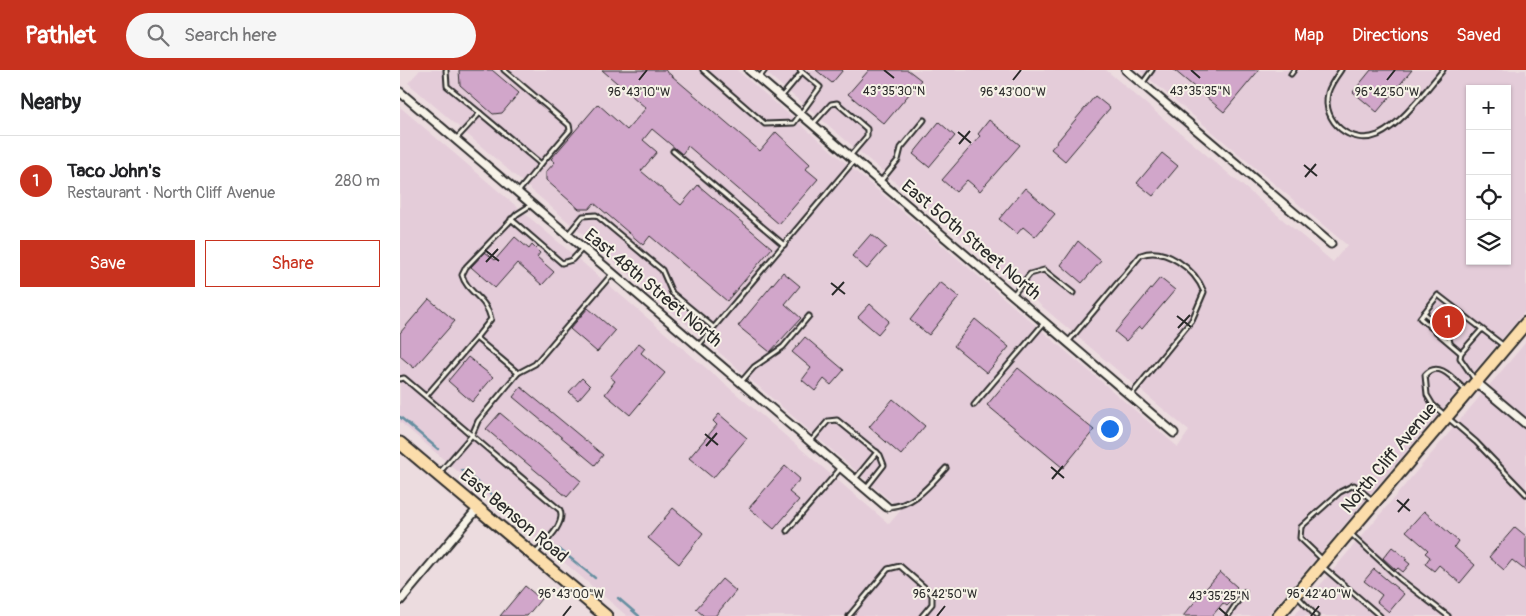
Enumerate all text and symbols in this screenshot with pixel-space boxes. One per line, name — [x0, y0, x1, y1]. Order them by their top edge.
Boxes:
search box — [126, 13, 476, 58]
text: Pathlet — [25, 21, 96, 50]
icon: search — [144, 21, 172, 49]
text: Search here — [184, 23, 277, 47]
text: Map — [1294, 24, 1324, 47]
text: Directions — [1352, 24, 1428, 47]
text: Saved — [1456, 24, 1501, 47]
text: 43°35'30"N — [863, 84, 925, 99]
text: 43°35'35"N — [1170, 84, 1230, 99]
text: 96°43'10"W — [608, 85, 670, 100]
text: 96°43'00"W — [980, 85, 1046, 100]
text: 96°42'50"W — [1355, 85, 1419, 100]
map controls — [1466, 85, 1511, 265]
button: + — [1466, 85, 1511, 130]
text: Nearby — [20, 89, 81, 116]
button: − — [1466, 130, 1511, 175]
text: Taco John's — [67, 159, 160, 183]
text: 1 — [33, 171, 39, 191]
text: 280 m — [334, 171, 380, 191]
street label: East 50th Street North — [896, 175, 1046, 305]
button: locate — [1466, 175, 1511, 220]
text: Restaurant · North Cliff Avenue — [67, 183, 275, 203]
button: layers — [1466, 220, 1511, 265]
street label: East 48th Street North — [579, 224, 727, 352]
button: Save — [20, 240, 195, 287]
button: Share — [205, 240, 380, 287]
pin: 1 — [1432, 303, 1464, 341]
street label: North Cliff Avenue — [1336, 398, 1442, 518]
your location — [1097, 416, 1123, 442]
street label: East Benson Road — [455, 464, 573, 568]
text: 96°43'00"W — [538, 587, 604, 602]
text: 96°42'50"W — [913, 587, 977, 602]
text: 96°42'40"W — [1287, 587, 1351, 602]
text: 43°35'25"N — [1189, 589, 1249, 604]

